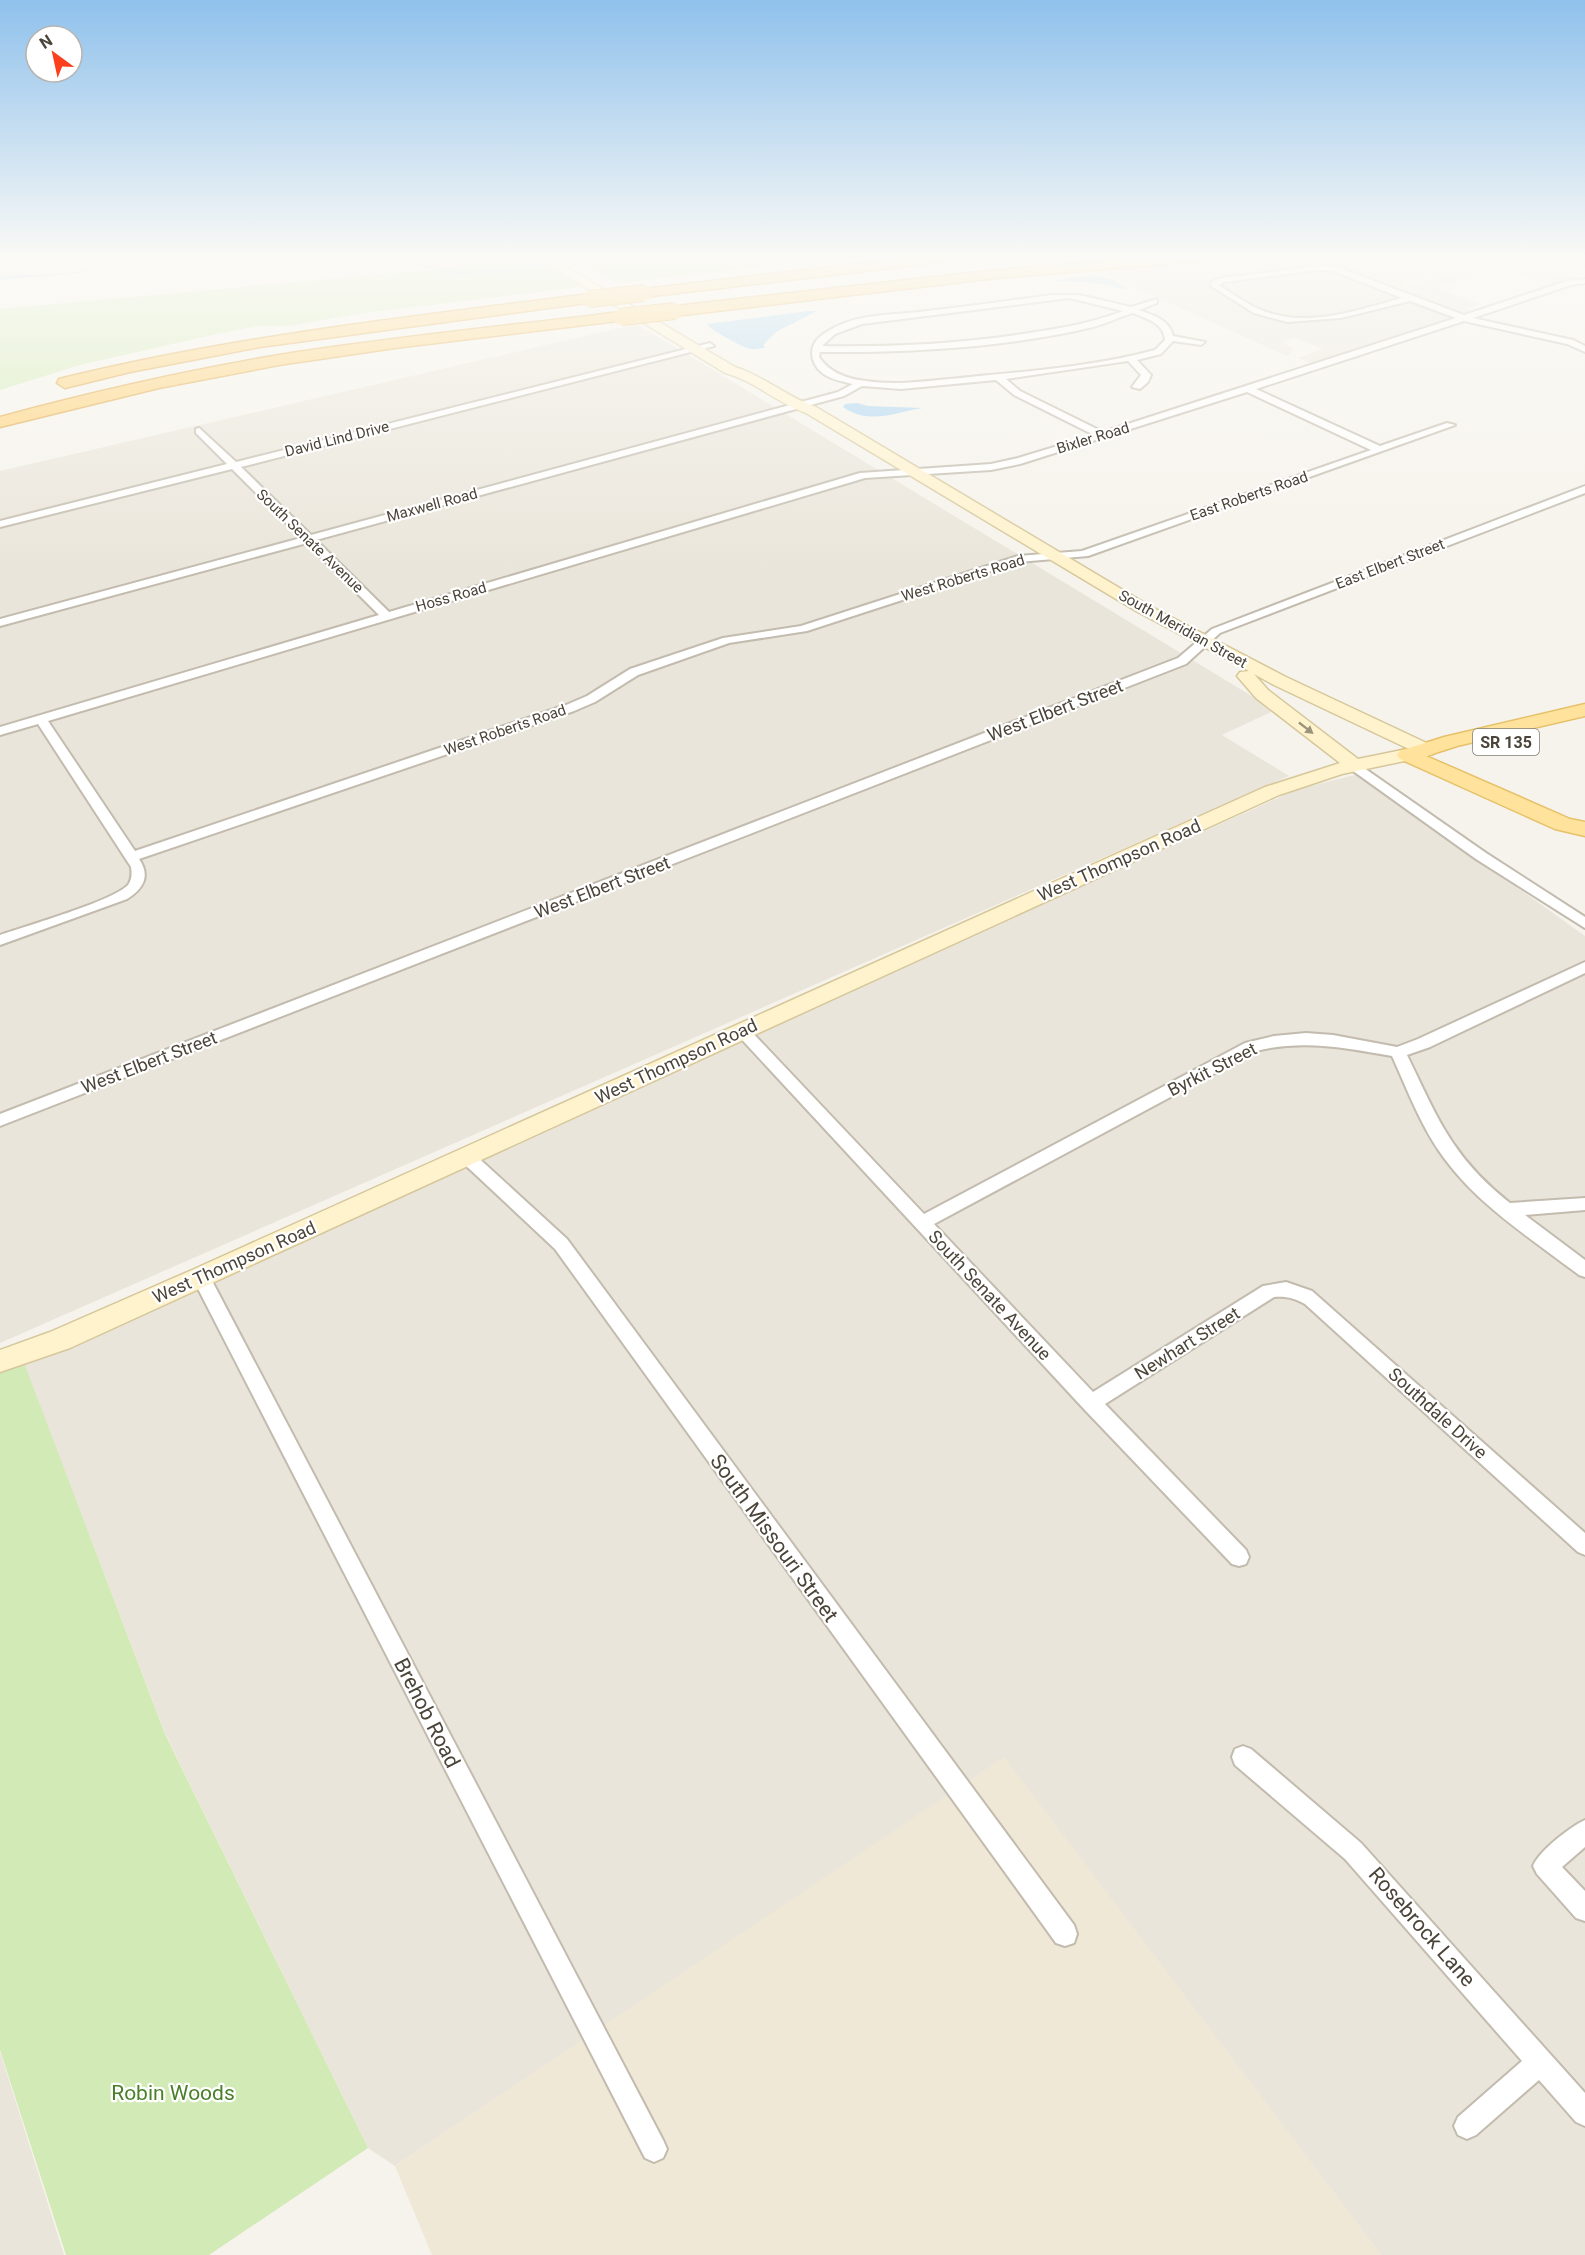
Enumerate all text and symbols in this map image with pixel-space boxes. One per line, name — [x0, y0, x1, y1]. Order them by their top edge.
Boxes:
north arrow — [24, 24, 84, 84]
text: N — [36, 31, 56, 53]
street label: David Lind Drive — [283, 417, 391, 461]
street label: Bixler Road — [1054, 418, 1132, 458]
street label: East Roberts Road — [1188, 467, 1310, 525]
street label: Maxwell Road — [385, 484, 479, 526]
street label: South Senate Avenue — [253, 485, 367, 597]
street label: East Elbert Street — [1333, 535, 1447, 593]
street label: West Roberts Road — [899, 551, 1027, 605]
street label: Hoss Road — [413, 578, 489, 616]
street label: South Meridian Street — [1116, 586, 1251, 672]
street label: West Elbert Street — [984, 674, 1126, 746]
street label: West Roberts Road — [442, 701, 568, 759]
one-way arrow — [1298, 722, 1313, 734]
road number: SR 135 — [1473, 729, 1539, 755]
street label: West Thompson Road — [1034, 814, 1204, 906]
street label: West Elbert Street — [531, 851, 673, 923]
street label: West Thompson Road — [592, 1014, 760, 1108]
street label: West Elbert Street — [78, 1026, 220, 1098]
street label: Byrkit Street — [1164, 1038, 1260, 1100]
street label: West Thompson Road — [149, 1216, 319, 1308]
street label: South Senate Avenue — [924, 1226, 1056, 1364]
street label: Newhart Street — [1131, 1302, 1244, 1384]
street label: Southdale Drive — [1384, 1363, 1492, 1463]
street label: South Missouri Street — [705, 1450, 843, 1627]
street label: Brehob Road — [389, 1654, 465, 1772]
street label: Rosebrock Lane — [1364, 1863, 1480, 1991]
park label: Robin Woods — [111, 2081, 235, 2105]

